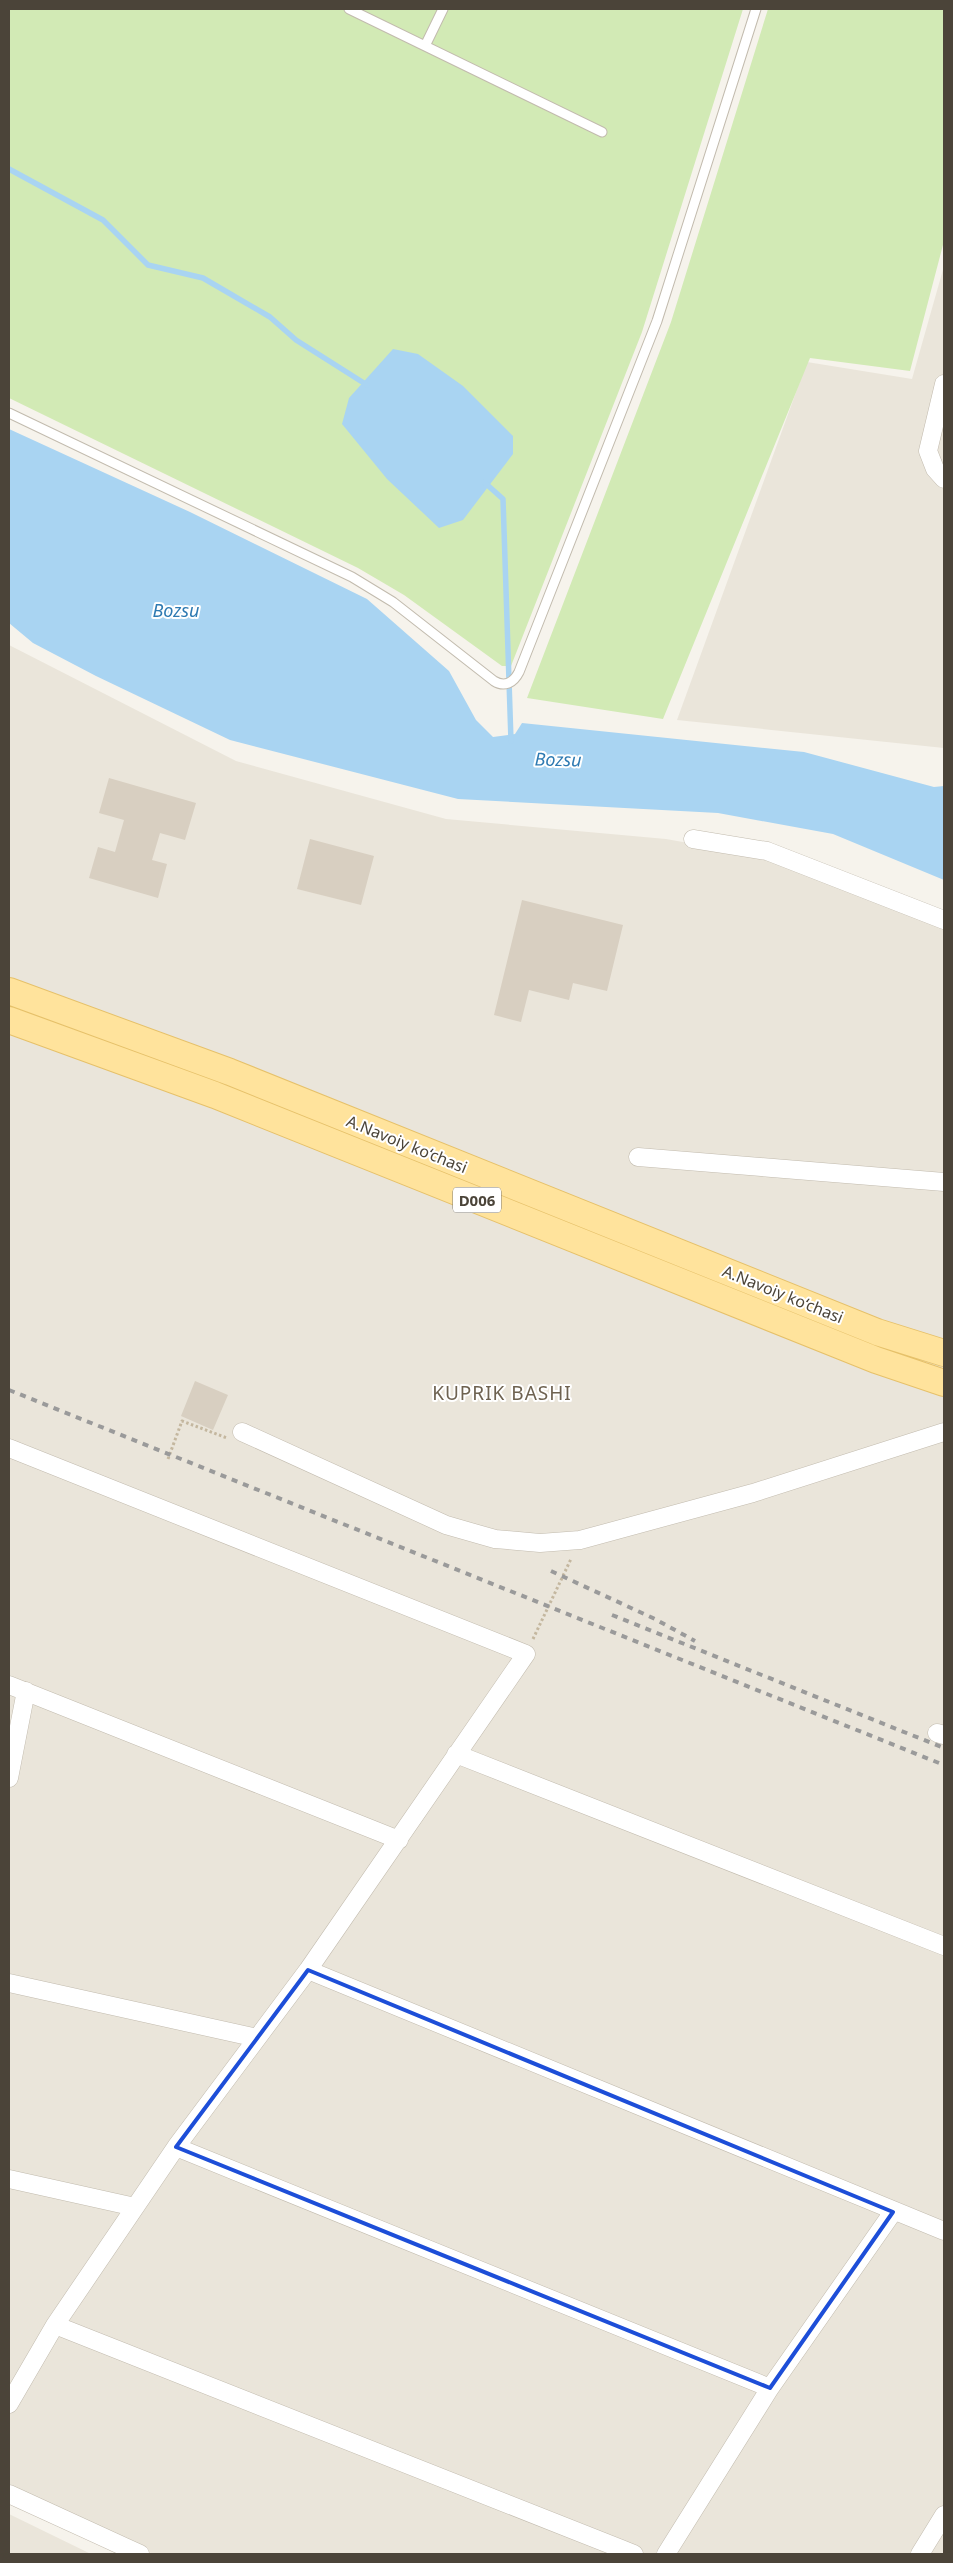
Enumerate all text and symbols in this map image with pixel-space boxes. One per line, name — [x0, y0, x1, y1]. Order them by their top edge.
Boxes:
water label: Bozsu — [153, 598, 199, 622]
water label: Bozsu — [534, 747, 582, 771]
street label: A.Navoiy ko‘chasi — [343, 1110, 471, 1178]
road number: D006 — [453, 1188, 501, 1212]
street label: A.Navoiy ko‘chasi — [719, 1260, 847, 1328]
district label: KUPRIK BASHI — [432, 1380, 572, 1406]

